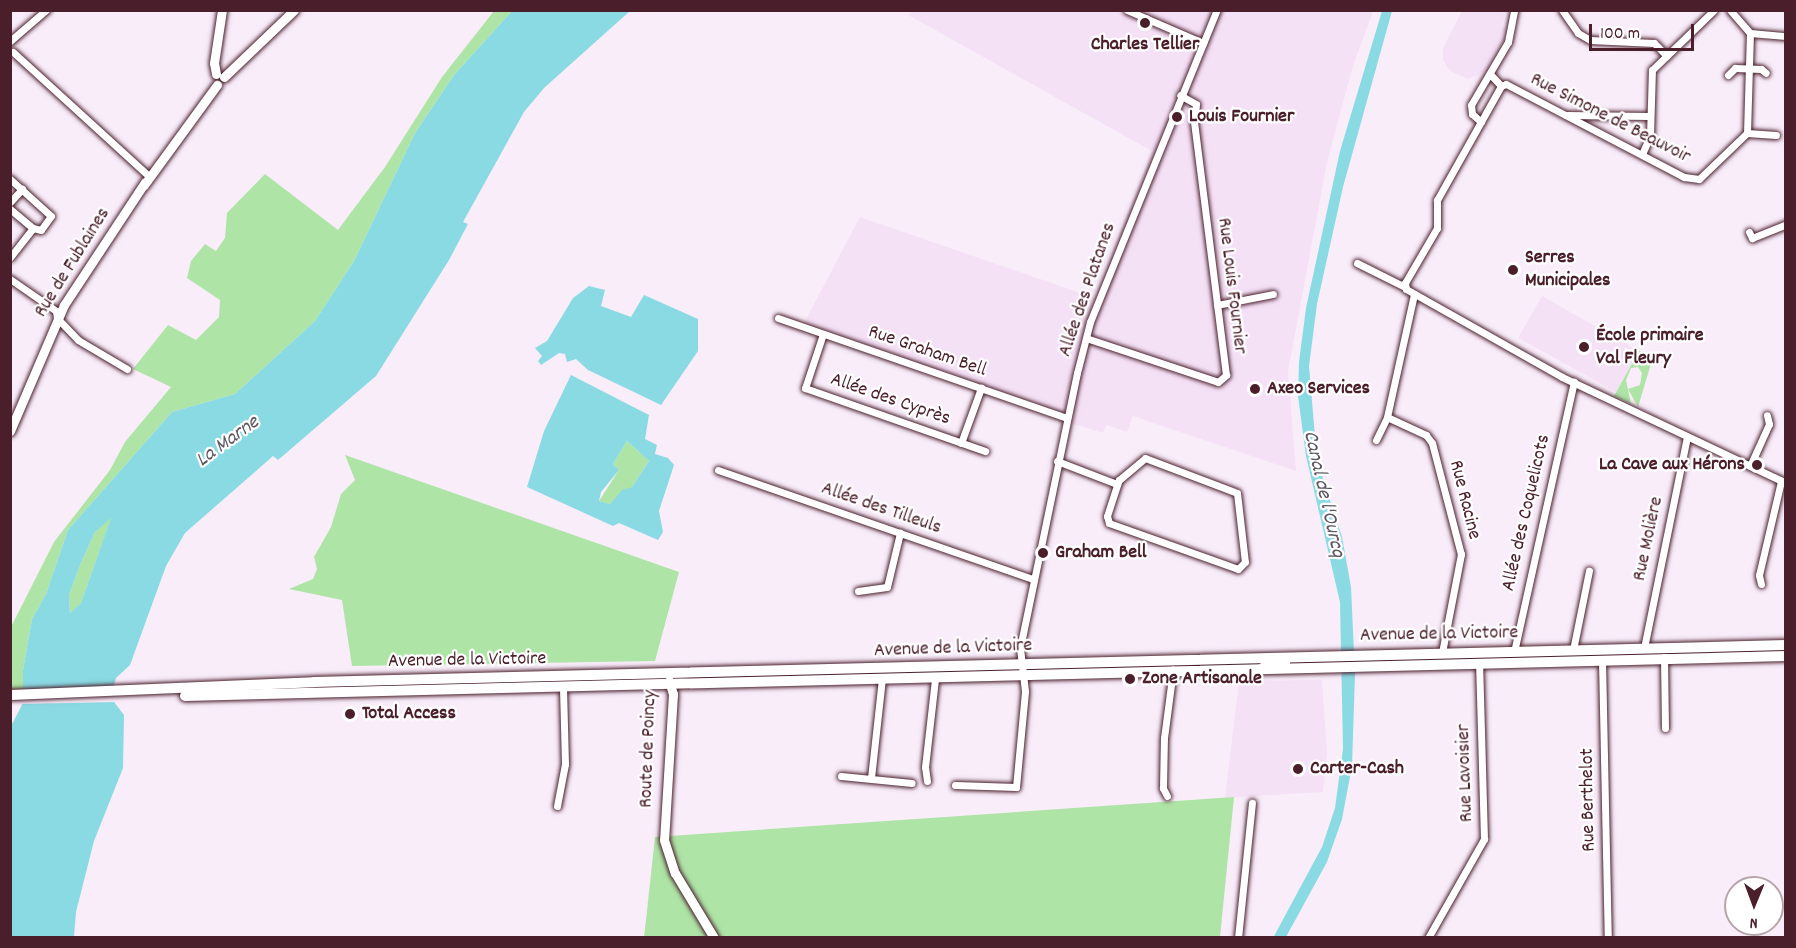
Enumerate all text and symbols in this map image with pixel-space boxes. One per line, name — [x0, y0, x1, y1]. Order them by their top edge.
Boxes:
scale bar — [1592, 12, 1697, 50]
marker: Charles Tellier — [1138, 16, 1152, 30]
text: 100 m — [1600, 22, 1640, 47]
place label: Charles Tellier — [1091, 33, 1199, 57]
street label: Rue Simone de Beauvoir — [1526, 68, 1694, 170]
place label: Louis Fournier — [1189, 105, 1294, 129]
marker: Louis Fournier — [1170, 110, 1184, 124]
street label: Rue de Fublaines — [30, 204, 116, 322]
street label: Rue Louis Fournier — [1211, 217, 1251, 355]
street label: Allée des Platanes — [1054, 220, 1122, 360]
place label: Serres Municipales — [1525, 246, 1611, 293]
marker: Serres Municipales — [1506, 263, 1520, 277]
street label: Rue Graham Bell — [865, 321, 989, 383]
place label: École primaire Val Fleury — [1596, 324, 1703, 371]
marker: École primaire Val Fleury — [1577, 340, 1591, 354]
street label: Allée des Cyprès — [827, 368, 953, 432]
place label: Axeo Services — [1267, 377, 1370, 401]
marker: Axeo Services — [1248, 382, 1262, 396]
water label: La Marne — [191, 411, 265, 473]
water label: Canal de l'Ourcq — [1296, 428, 1350, 560]
street label: Allée des Coquelicots — [1497, 432, 1557, 594]
place label: La Cave aux Hérons — [1599, 453, 1745, 477]
street label: Rue Racine — [1443, 458, 1485, 542]
marker: La Cave aux Hérons — [1750, 458, 1764, 472]
street label: Allée des Tilleuls — [818, 477, 944, 541]
street label: Rue Molière — [1628, 495, 1670, 583]
place label: Graham Bell — [1055, 541, 1147, 565]
marker: Graham Bell — [1036, 546, 1050, 560]
street label: Avenue de la Victoire — [1360, 622, 1518, 648]
street label: Avenue de la Victoire — [873, 634, 1033, 664]
street label: Avenue de la Victoire — [388, 648, 546, 674]
place label: Zone Artisanale — [1142, 667, 1262, 691]
marker: Zone Artisanale — [1123, 672, 1137, 686]
street label: Route de Poincy — [635, 690, 663, 808]
place label: Total Access — [362, 702, 456, 726]
marker: Total Access — [343, 707, 357, 721]
street label: Rue Lavoisier — [1452, 723, 1480, 823]
street label: Rue Berthelot — [1576, 748, 1602, 852]
place label: Carter-Cash — [1310, 757, 1404, 781]
marker: Carter-Cash — [1291, 762, 1305, 776]
north arrow — [1724, 876, 1784, 936]
text: N — [1750, 911, 1758, 934]

